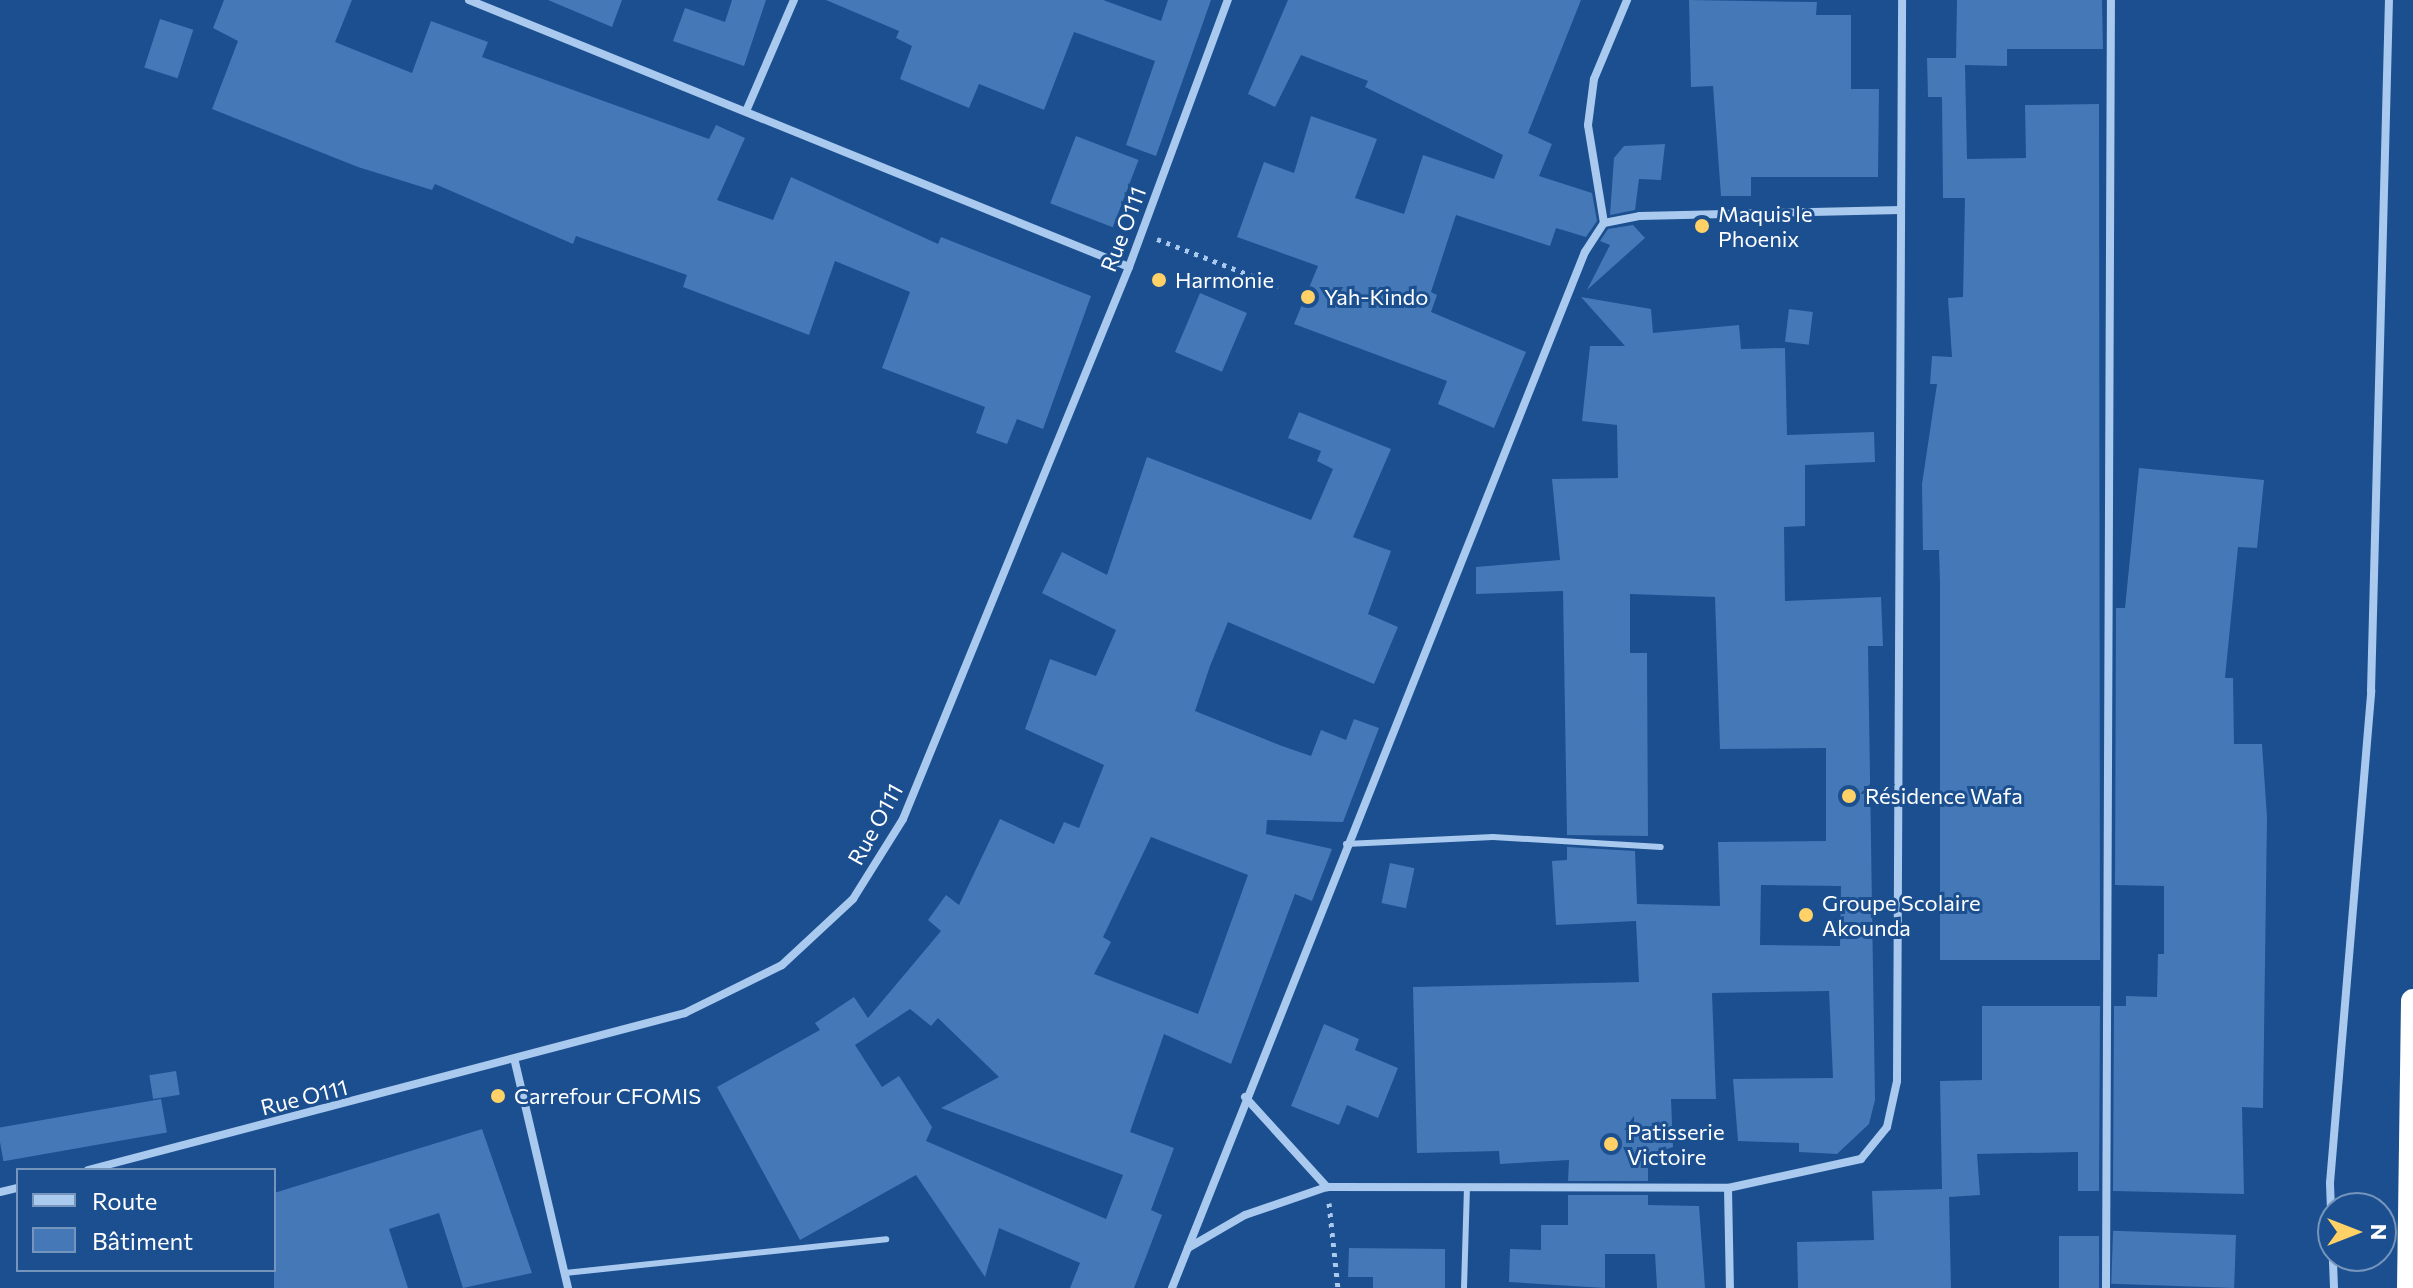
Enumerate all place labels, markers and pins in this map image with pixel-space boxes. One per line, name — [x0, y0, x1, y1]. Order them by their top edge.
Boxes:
place label: Maquis le Phoenix — [1718, 200, 1813, 252]
marker: Maquis le Phoenix — [1693, 217, 1711, 235]
place label: Harmonie — [1175, 267, 1274, 293]
marker: Harmonie — [1150, 271, 1168, 289]
place label: Yah-Kindo — [1324, 284, 1428, 310]
marker: Yah-Kindo — [1299, 288, 1317, 306]
place label: Résidence Wafa — [1865, 783, 2023, 809]
marker: Résidence Wafa — [1840, 787, 1858, 805]
place label: Groupe Scolaire Akounda — [1822, 889, 1980, 940]
marker: Groupe Scolaire Akounda — [1797, 906, 1815, 924]
place label: Carrefour CFOMIS — [514, 1083, 701, 1109]
marker: Carrefour CFOMIS — [489, 1087, 507, 1105]
place label: Patisserie Victoire — [1627, 1118, 1725, 1170]
marker: Patisserie Victoire — [1602, 1135, 1620, 1153]

